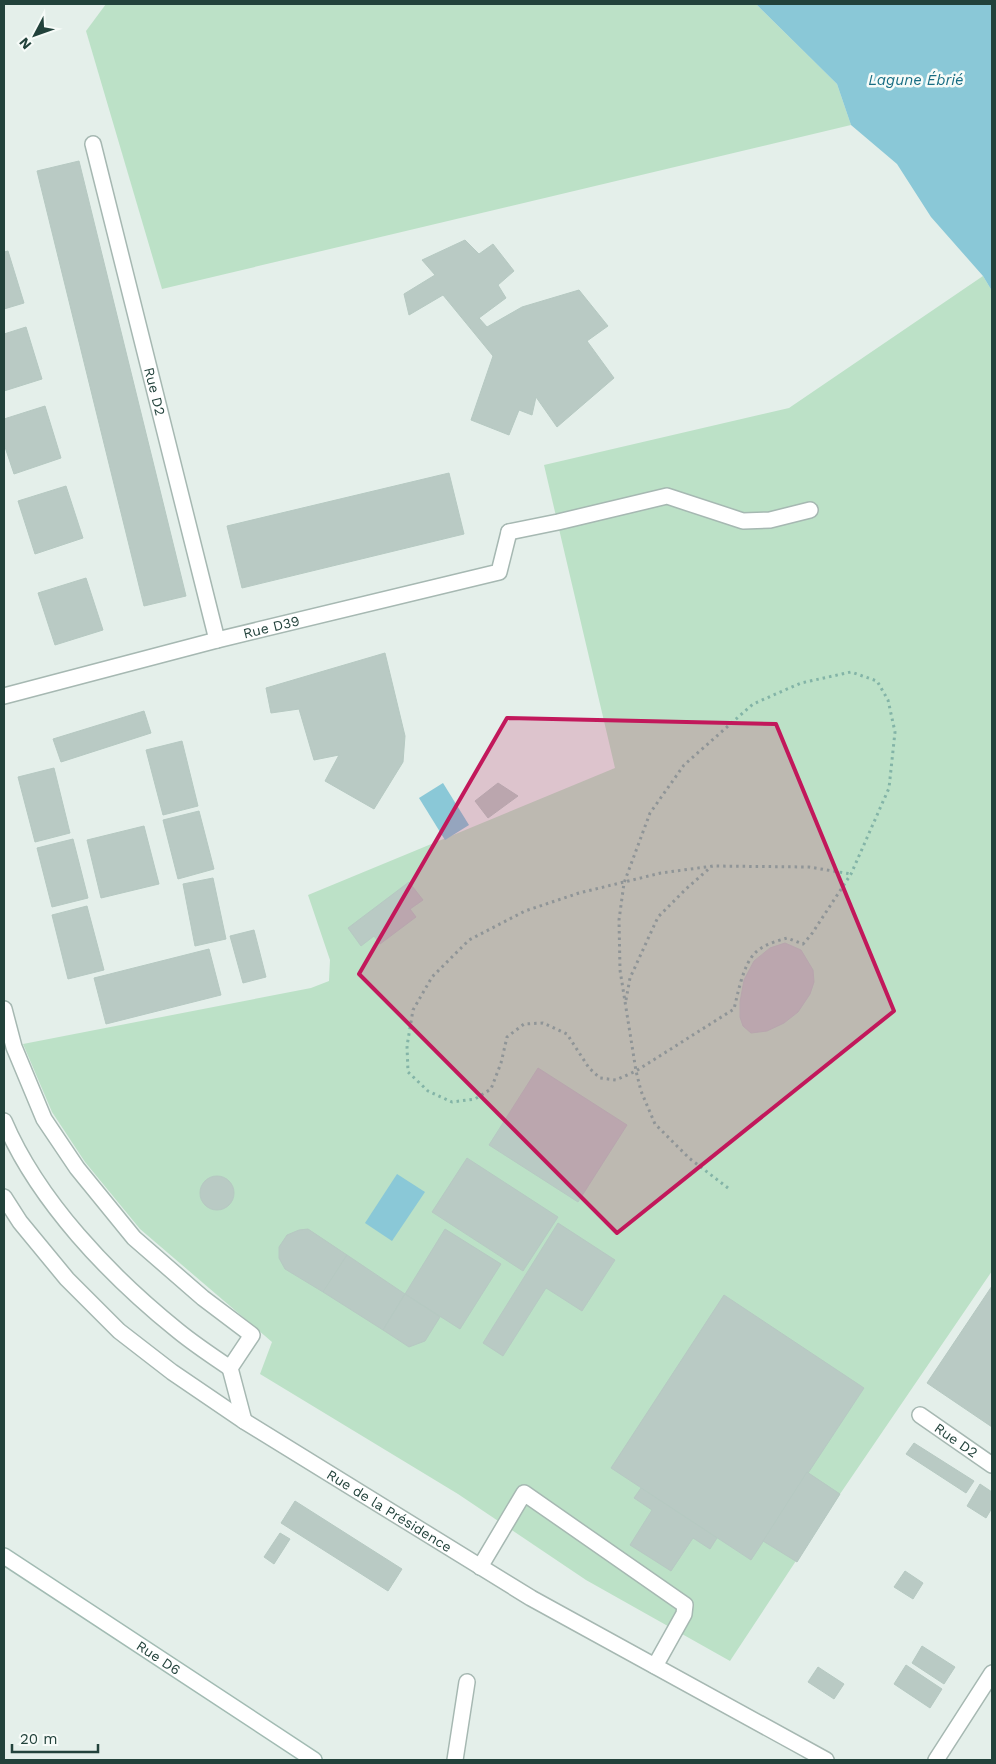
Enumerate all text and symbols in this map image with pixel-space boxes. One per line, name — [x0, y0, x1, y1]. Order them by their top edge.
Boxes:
north arrow — [10, 10, 60, 60]
text: N — [16, 34, 35, 53]
water label: Lagune Ébrié — [868, 71, 964, 89]
street label: Rue D2 — [141, 366, 169, 417]
street label: Rue D39 — [241, 612, 301, 641]
street label: Rue D2 — [931, 1420, 981, 1461]
street label: Rue de la Présidence — [324, 1466, 455, 1555]
street label: Rue D6 — [134, 1637, 184, 1678]
scale bar — [12, 1722, 99, 1754]
text: 20 m — [20, 1730, 58, 1748]

